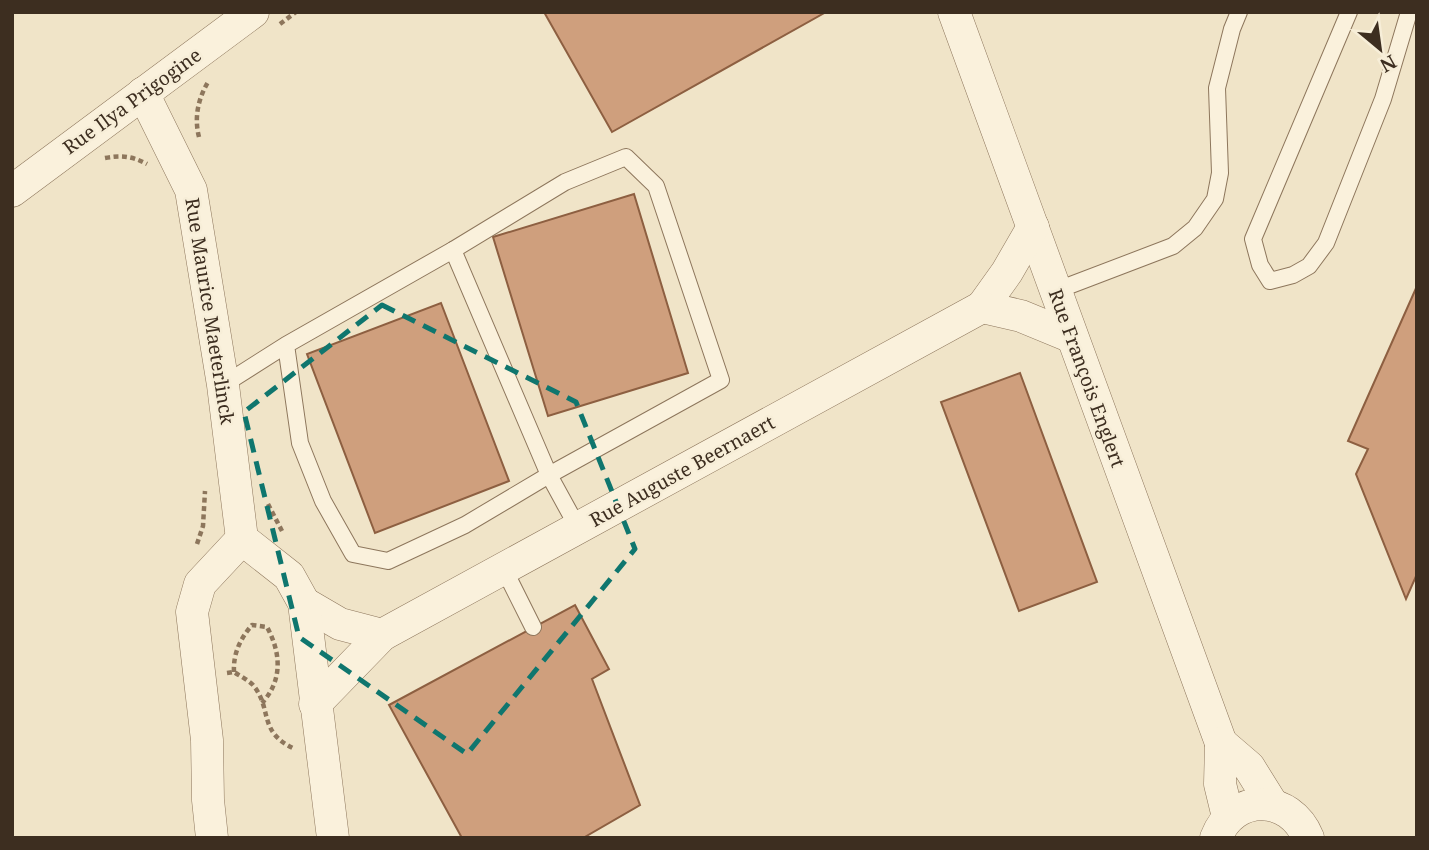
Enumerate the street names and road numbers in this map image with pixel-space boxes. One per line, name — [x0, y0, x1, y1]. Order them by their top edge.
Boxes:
street label: Rue Ilya Prigogine — [57, 42, 207, 160]
street label: Rue Maurice Maeterlinck — [179, 196, 241, 427]
street label: Rue François Englert — [1043, 285, 1132, 471]
street label: Rue Auguste Beernaert — [585, 409, 779, 533]

